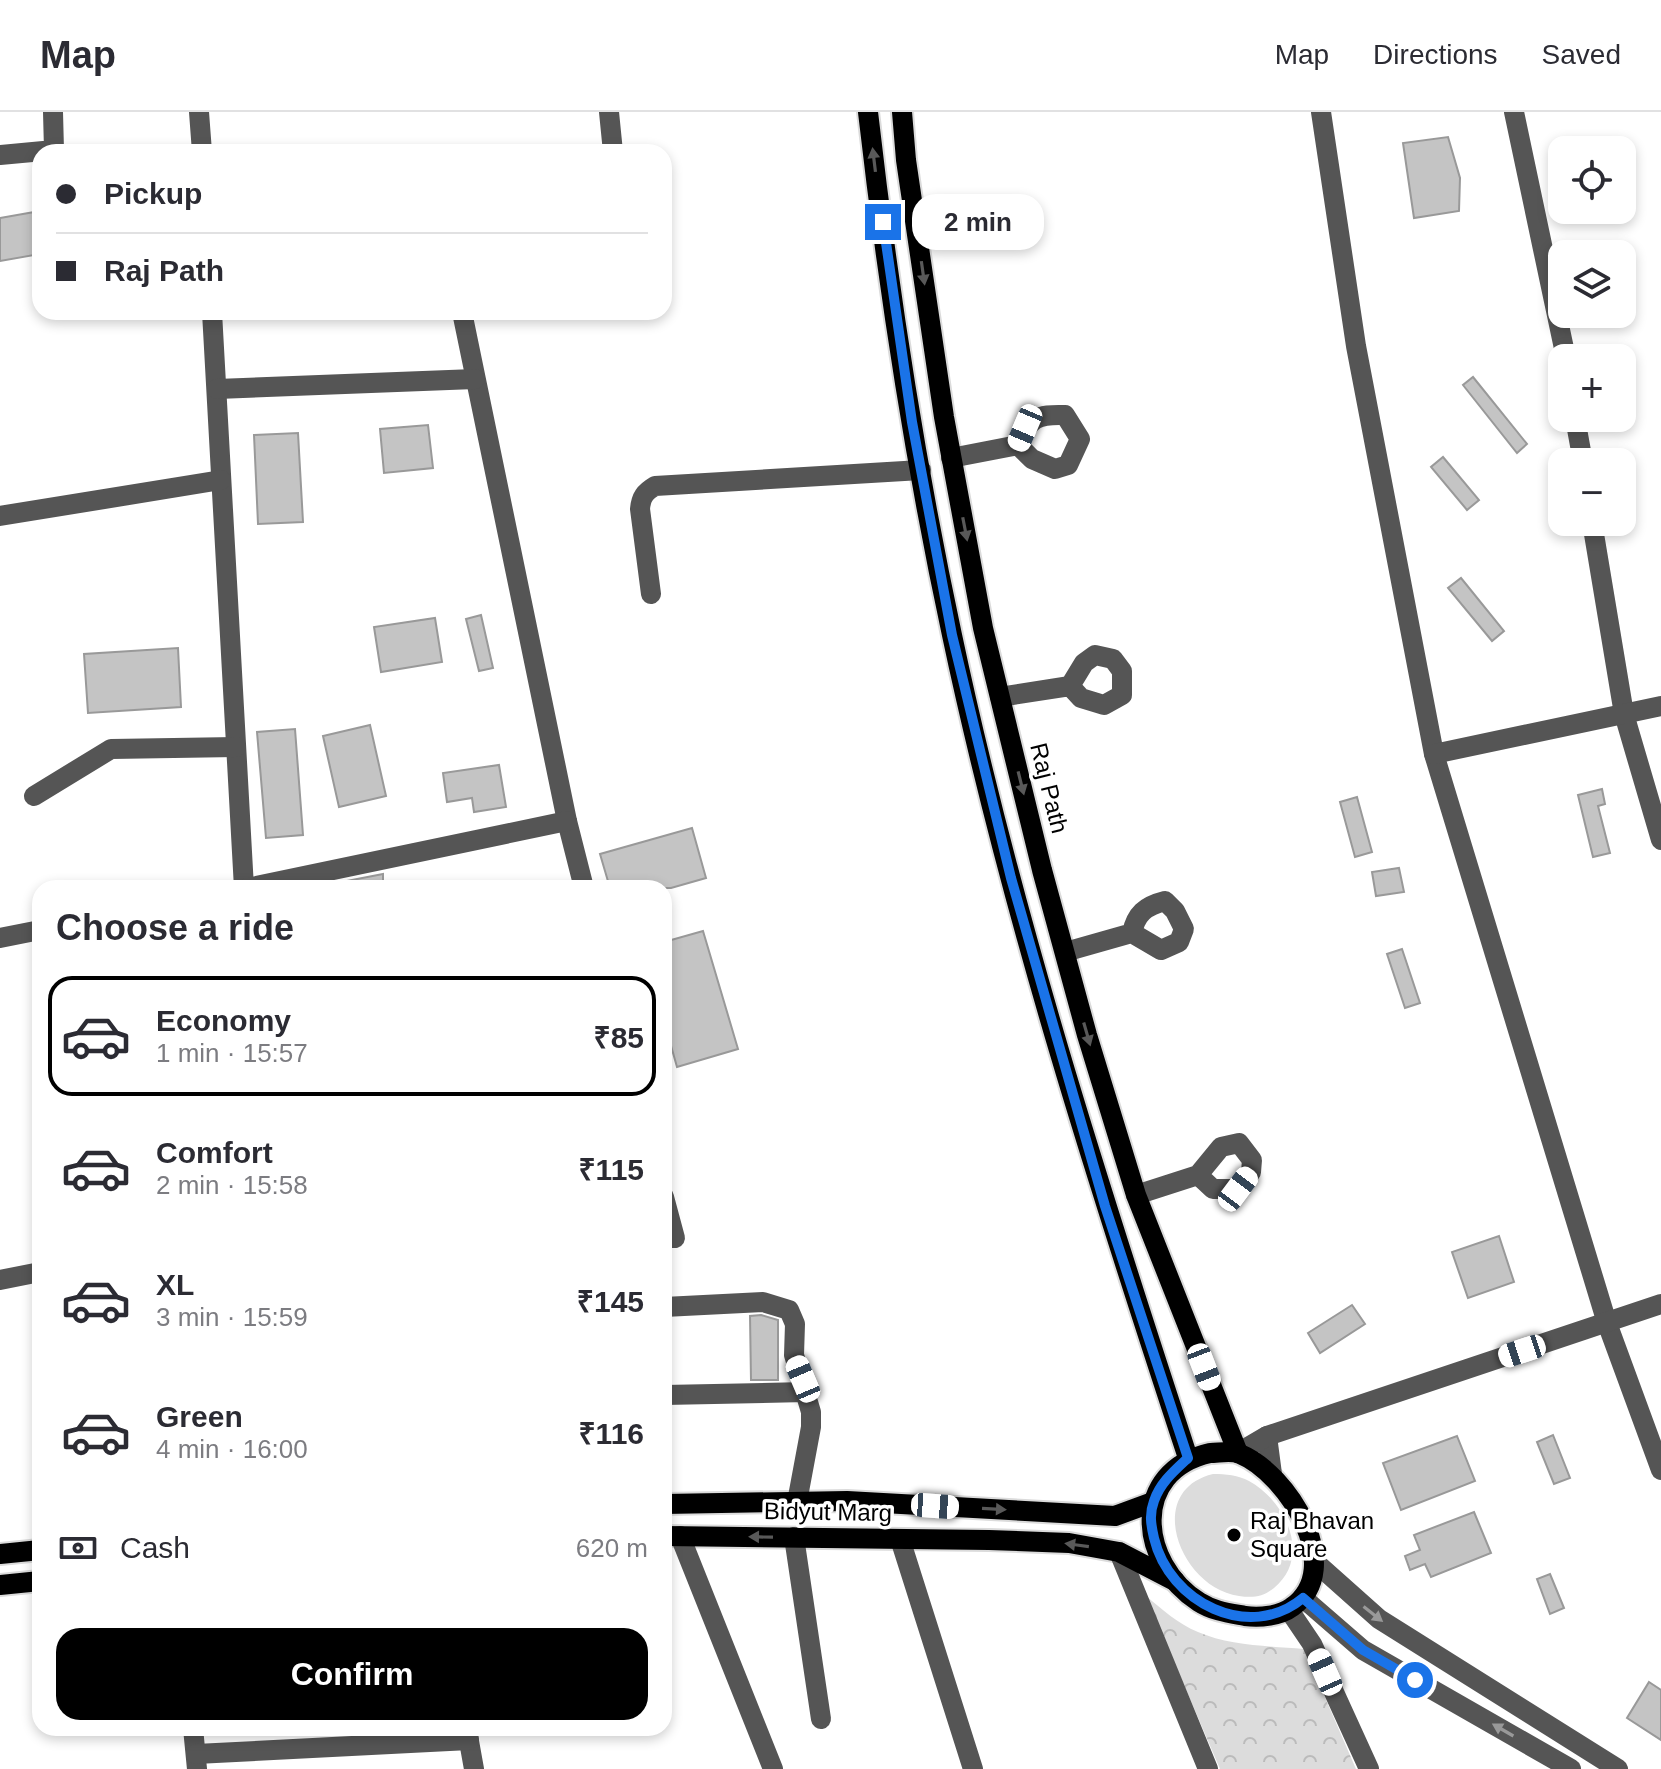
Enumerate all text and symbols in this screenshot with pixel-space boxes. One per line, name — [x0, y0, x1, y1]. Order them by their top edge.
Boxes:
text: Map — [40, 34, 116, 76]
text: Map — [1275, 39, 1329, 70]
text: Directions — [1373, 39, 1498, 70]
text: Saved — [1542, 39, 1621, 70]
map controls — [1548, 136, 1636, 536]
button: locate — [1548, 136, 1636, 224]
one-way arrow — [867, 147, 880, 172]
text: Pickup — [104, 177, 202, 210]
callout: 2 min — [911, 194, 1043, 250]
route end — [865, 204, 901, 240]
text: 2 min — [944, 207, 1012, 237]
button: layers — [1548, 240, 1636, 328]
text: Raj Path — [104, 254, 224, 287]
one-way arrow — [917, 260, 930, 285]
button: + — [1548, 344, 1636, 432]
car — [1005, 401, 1045, 455]
button: − — [1548, 448, 1636, 536]
one-way arrow — [959, 517, 971, 542]
street label: Raj Path — [1025, 740, 1074, 836]
one-way arrow — [1015, 770, 1028, 795]
text: Choose a ride — [56, 907, 294, 948]
icon: car — [60, 1000, 132, 1072]
text: Economy — [156, 1004, 291, 1037]
text: ₹85 — [593, 1021, 644, 1054]
one-way arrow — [1082, 1022, 1094, 1047]
text: 1 min · 15:57 — [156, 1038, 308, 1068]
icon: car — [60, 1132, 132, 1204]
text: Comfort — [156, 1136, 273, 1169]
text: ₹115 — [578, 1153, 644, 1186]
car — [1214, 1163, 1262, 1215]
text: 2 min · 15:58 — [156, 1170, 308, 1200]
icon: car — [60, 1264, 132, 1336]
text: XL — [156, 1268, 194, 1301]
text: ₹145 — [577, 1285, 644, 1318]
text: 3 min · 15:59 — [156, 1302, 308, 1332]
car — [1495, 1332, 1549, 1370]
car — [1184, 1340, 1224, 1394]
car — [783, 1352, 823, 1406]
icon: car — [60, 1396, 132, 1468]
text: Green — [156, 1400, 243, 1433]
text: ₹116 — [578, 1417, 644, 1450]
text: 4 min · 16:00 — [156, 1434, 308, 1464]
car — [910, 1492, 960, 1520]
street label: Bidyut Marg — [764, 1497, 892, 1526]
one-way arrow — [982, 1503, 1007, 1516]
place label: Raj Bhavan Square — [1250, 1507, 1374, 1562]
icon: cash — [56, 1526, 100, 1570]
marker: Raj Bhavan Square — [1225, 1526, 1243, 1544]
text: Cash — [120, 1531, 190, 1564]
one-way arrow — [748, 1531, 773, 1543]
text: 620 m — [576, 1533, 648, 1563]
one-way arrow — [1064, 1538, 1089, 1551]
one-way arrow — [1363, 1605, 1383, 1621]
button: Confirm — [56, 1628, 648, 1720]
car — [1304, 1645, 1346, 1699]
route start — [1397, 1662, 1433, 1698]
one-way arrow — [1492, 1723, 1514, 1737]

